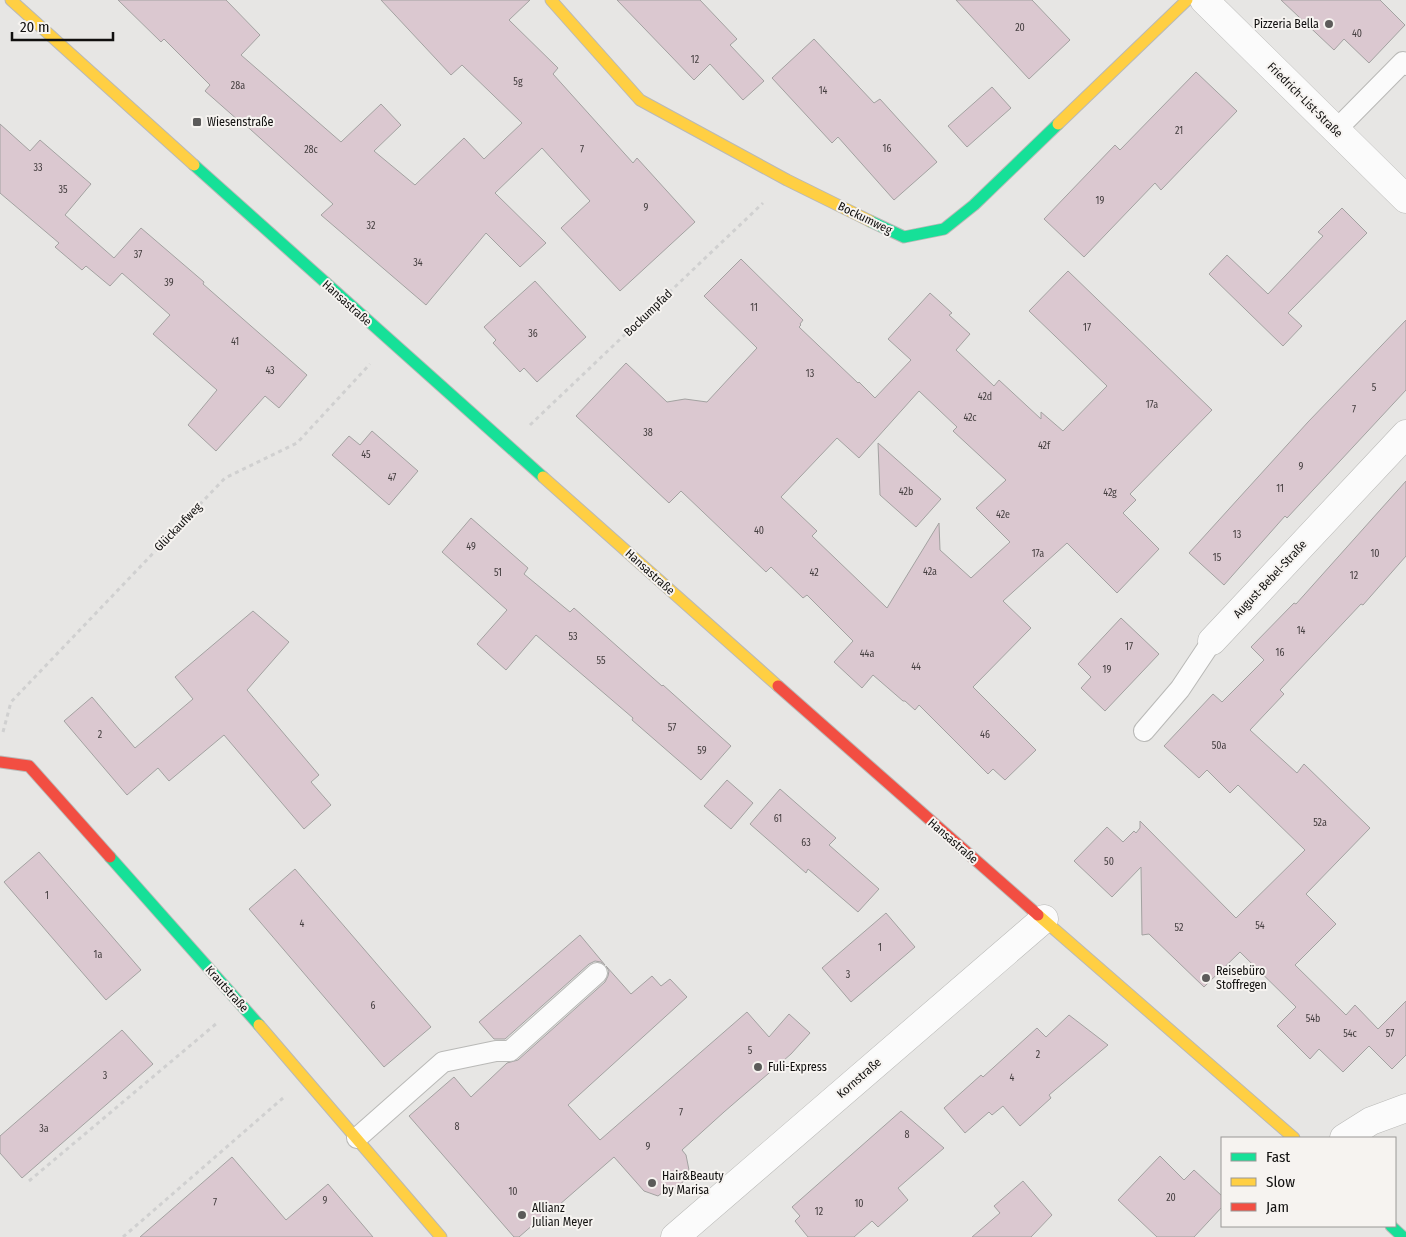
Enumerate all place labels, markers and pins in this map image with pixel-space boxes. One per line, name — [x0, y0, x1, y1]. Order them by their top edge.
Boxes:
place label: Pizzeria Bella — [1254, 17, 1319, 31]
marker: Pizzeria Bella — [1323, 18, 1335, 30]
place label: Wiesenstraße — [207, 115, 273, 129]
marker: Wiesenstraße — [191, 116, 203, 128]
place label: Reisebüro Stoffregen — [1216, 964, 1267, 992]
marker: Reisebüro Stoffregen — [1200, 972, 1212, 984]
place label: Fuli-Express — [768, 1060, 827, 1074]
marker: Fuli-Express — [752, 1061, 764, 1073]
place label: Hair&Beauty by Marisa — [662, 1169, 724, 1197]
marker: Hair&Beauty by Marisa — [646, 1177, 658, 1189]
place label: Allianz Julian Meyer — [532, 1201, 593, 1229]
marker: Allianz Julian Meyer — [516, 1209, 528, 1221]

